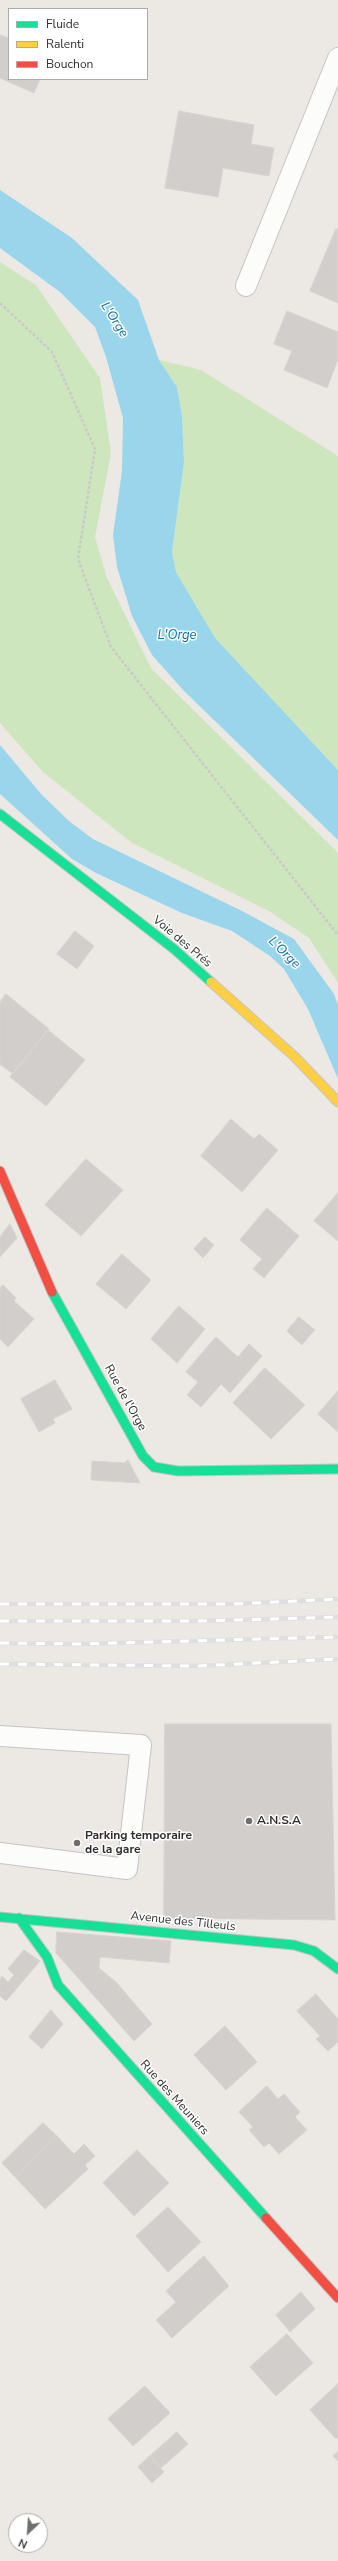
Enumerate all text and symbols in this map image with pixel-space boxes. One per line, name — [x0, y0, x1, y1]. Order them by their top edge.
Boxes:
legend — [8, 8, 148, 80]
text: Fluide — [46, 16, 79, 32]
text: Ralenti — [46, 36, 84, 52]
text: Bouchon — [46, 56, 93, 72]
water label: L'Orge — [97, 299, 131, 341]
water label: L'Orge — [157, 628, 197, 644]
street label: Voie des Prés — [150, 913, 214, 971]
water label: L'Orge — [265, 934, 303, 972]
street label: Rue de l'Orge — [101, 1362, 149, 1434]
place label: A.N.S.A — [257, 1814, 301, 1828]
marker: A.N.S.A — [244, 1816, 254, 1826]
place label: Parking temporaire de la gare — [85, 1829, 192, 1857]
marker: Parking temporaire de la gare — [72, 1838, 82, 1848]
street label: Avenue des Tilleuls — [130, 1909, 236, 1935]
street label: Rue des Meuniers — [137, 2058, 211, 2138]
north arrow — [8, 2513, 48, 2553]
text: N — [16, 2535, 30, 2552]

